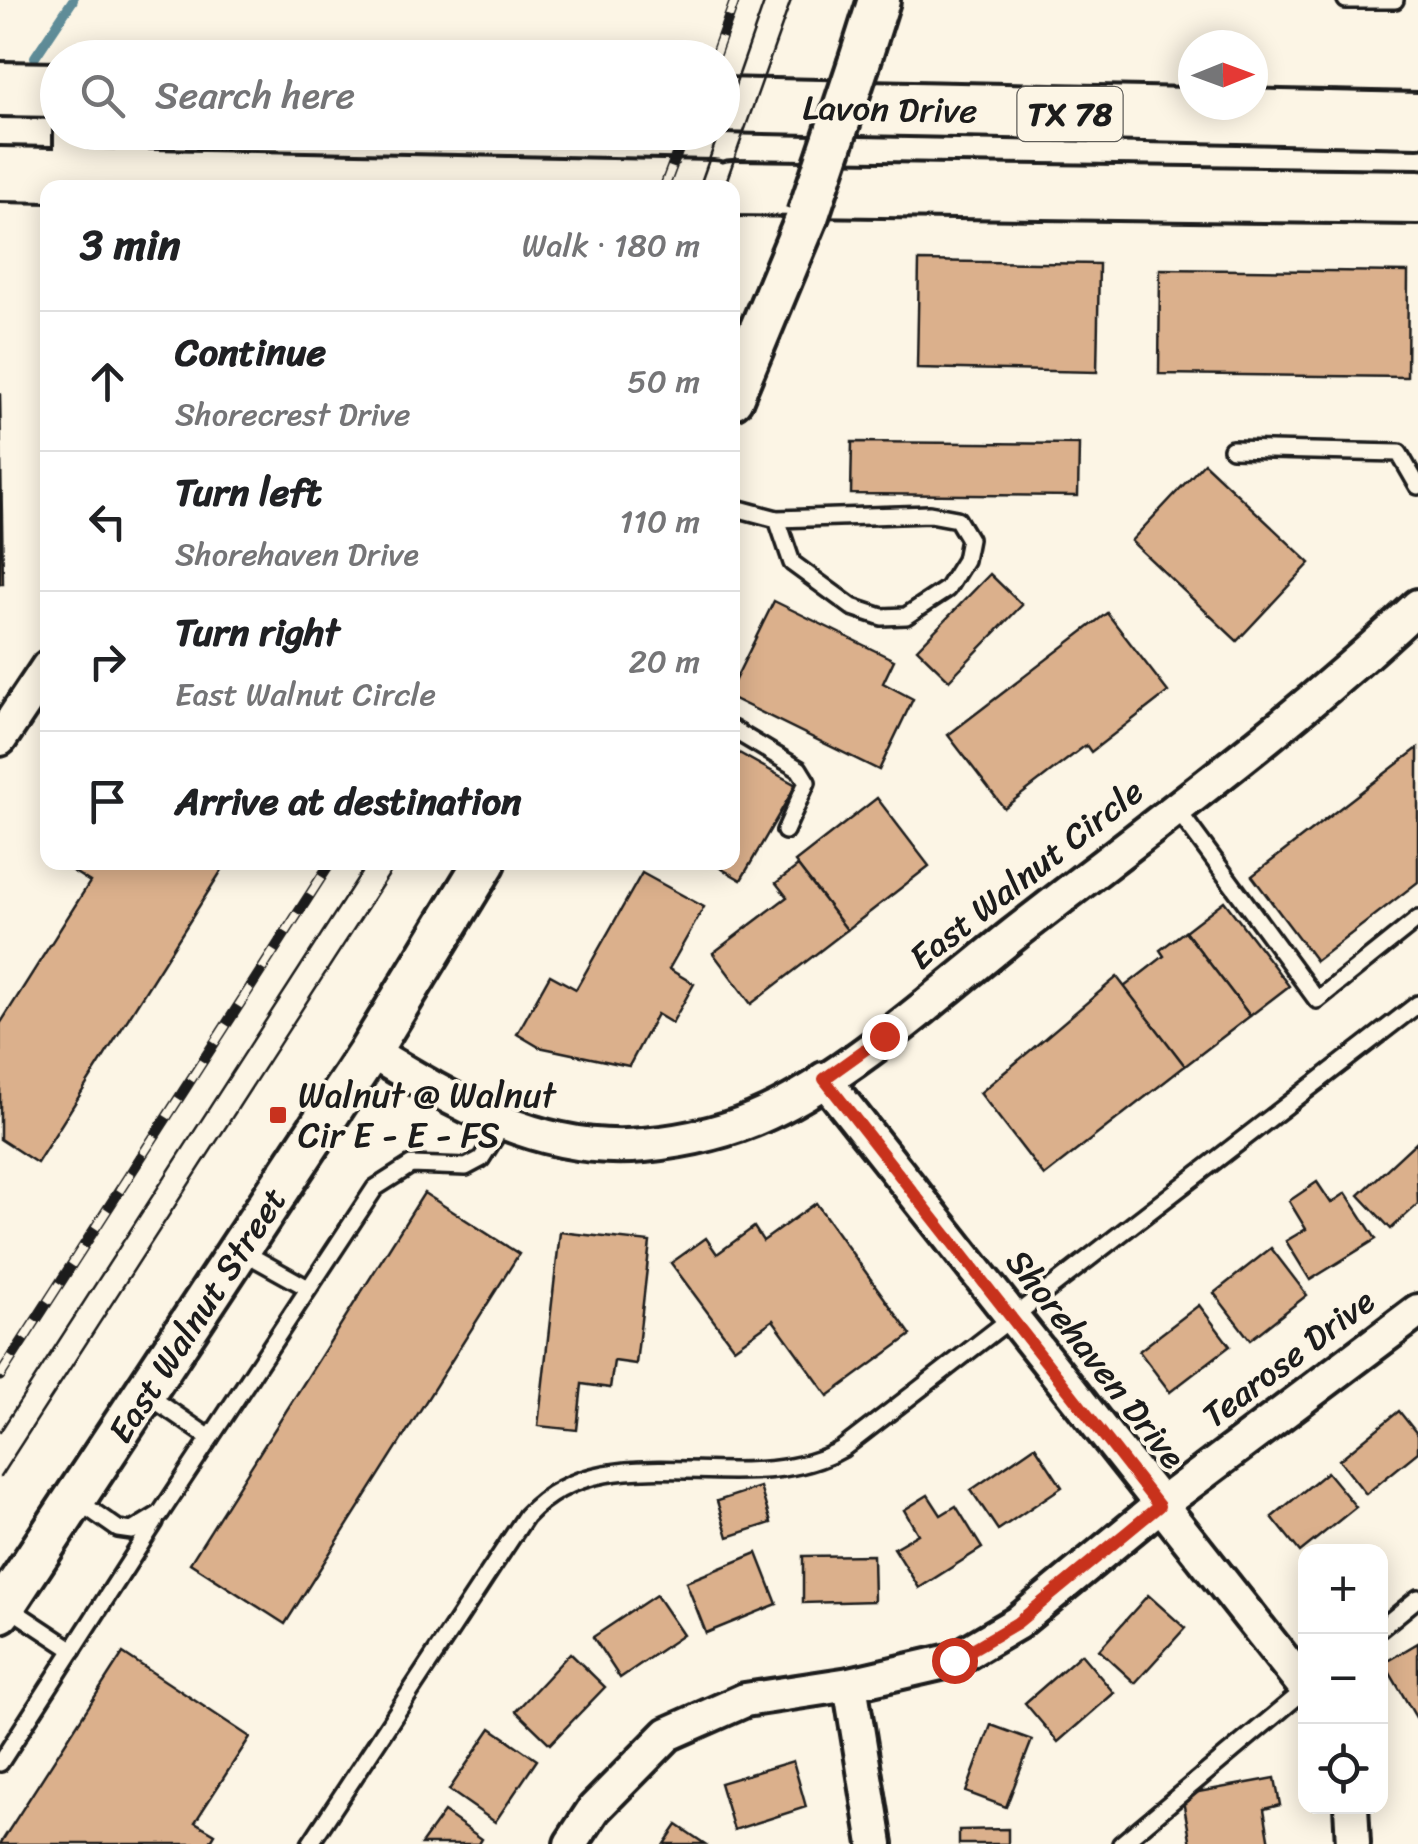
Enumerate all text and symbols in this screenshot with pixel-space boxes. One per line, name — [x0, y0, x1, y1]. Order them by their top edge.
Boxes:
north arrow — [1178, 30, 1268, 120]
search box — [40, 40, 740, 150]
text: Search here — [155, 62, 355, 129]
icon: search — [75, 68, 130, 123]
street label: Lavon Drive — [802, 76, 978, 142]
road number: TX 78 — [1018, 87, 1122, 141]
text: 3 min — [80, 208, 180, 282]
text: Walk · 180 m — [522, 217, 700, 274]
text: Continue — [175, 319, 326, 386]
text: 50 m — [627, 353, 700, 410]
icon: ahead — [80, 354, 135, 409]
text: Shorecrest Drive — [175, 386, 411, 443]
text: Turn left — [175, 459, 321, 526]
text: 110 m — [619, 493, 700, 550]
icon: left — [80, 494, 135, 549]
text: Shorehaven Drive — [175, 526, 419, 583]
text: Turn right — [175, 599, 340, 666]
text: 20 m — [628, 633, 700, 690]
icon: right — [80, 634, 135, 689]
text: East Walnut Circle — [175, 666, 436, 723]
street label: East Walnut Circle — [894, 762, 1158, 986]
text: Arrive at destination — [175, 768, 522, 835]
icon: arrive — [80, 774, 135, 829]
route end — [862, 1014, 908, 1060]
place label: Walnut @ Walnut Cir E - E - FS — [298, 1064, 557, 1166]
marker: Walnut @ Walnut Cir E - E - FS — [267, 1104, 289, 1126]
street label: East Walnut Street — [90, 1174, 304, 1456]
street label: Shorehaven Drive — [989, 1235, 1203, 1483]
street label: Tearose Drive — [1188, 1272, 1389, 1444]
map controls — [1298, 1544, 1388, 1814]
button: + — [1298, 1544, 1388, 1634]
button: − — [1298, 1634, 1388, 1724]
route start — [932, 1638, 978, 1684]
button: locate — [1298, 1724, 1388, 1814]

